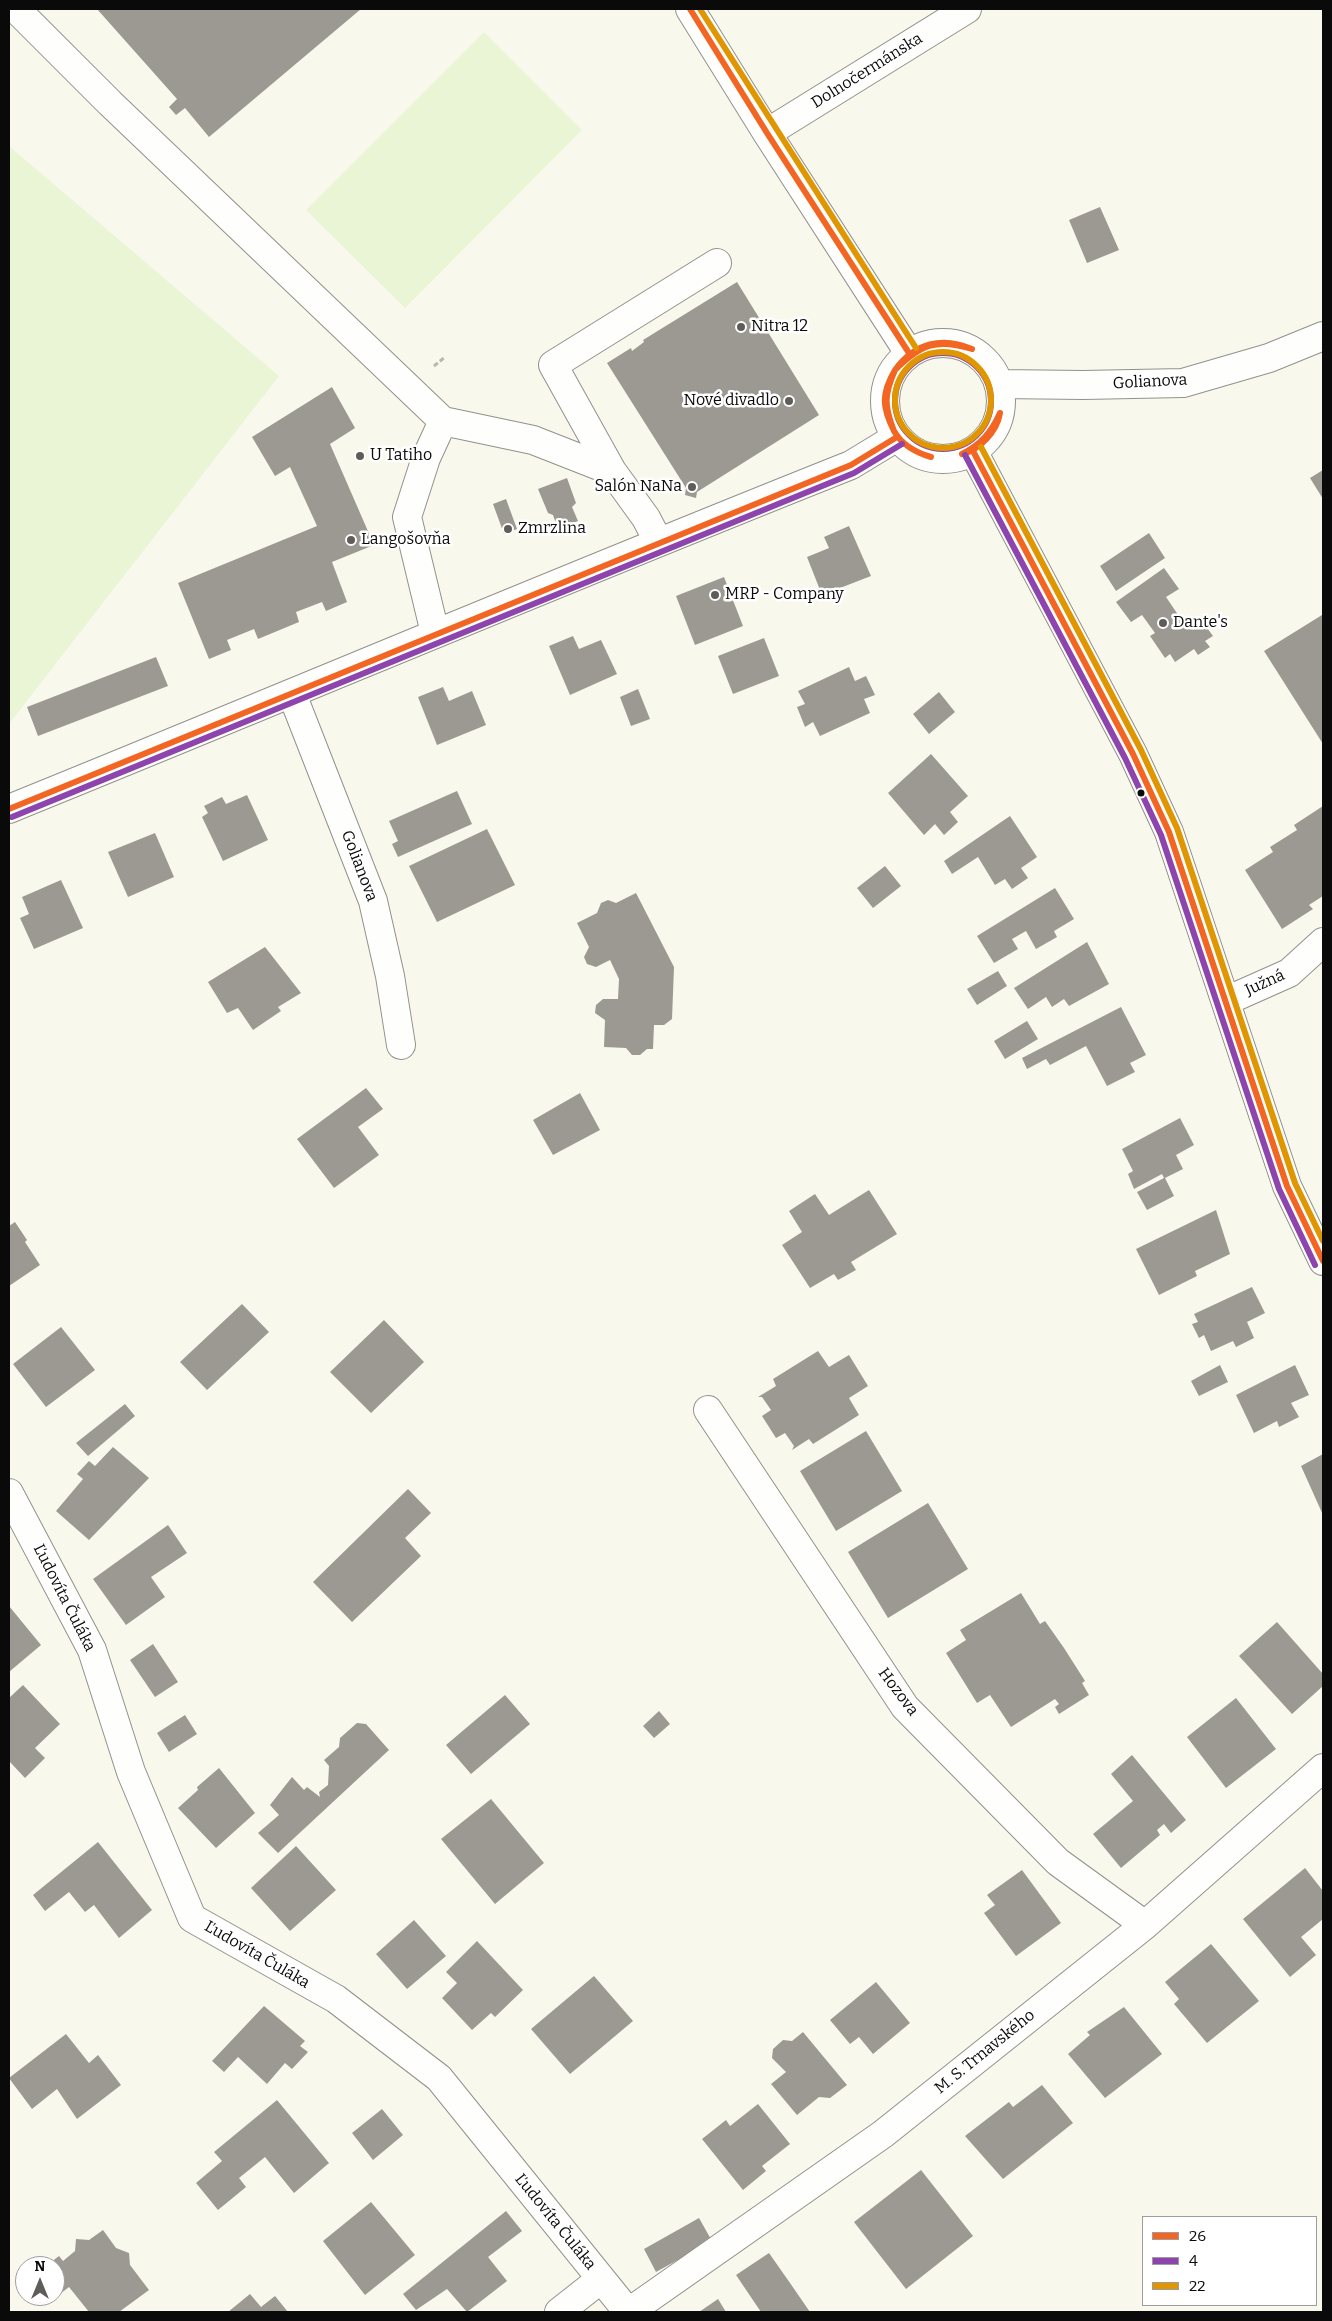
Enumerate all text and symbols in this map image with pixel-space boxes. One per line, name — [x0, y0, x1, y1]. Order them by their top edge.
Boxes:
street label: Dolnočermánska — [808, 29, 926, 113]
place label: Nitra 12 — [751, 317, 808, 337]
marker: Nitra 12 — [735, 321, 747, 333]
street label: Golianova — [1112, 370, 1188, 394]
place label: Nové divadlo — [683, 391, 779, 411]
marker: Nové divadlo — [783, 395, 795, 407]
place label: U Tatiho — [370, 446, 432, 466]
marker: U Tatiho — [354, 450, 366, 462]
place label: Salón NaNa — [595, 477, 682, 497]
marker: Salón NaNa — [686, 481, 698, 493]
place label: Zmrzlina — [518, 519, 586, 539]
marker: Zmrzlina — [502, 523, 514, 535]
place label: Langošovňa — [361, 530, 450, 550]
marker: Langošovňa — [345, 534, 357, 546]
place label: MRP - Company — [725, 585, 844, 605]
marker: MRP - Company — [709, 589, 721, 601]
place label: Dante's — [1173, 613, 1228, 633]
marker: Dante's — [1157, 617, 1169, 629]
unlabelled marker — [1136, 788, 1146, 798]
street label: Golianova — [337, 828, 381, 904]
street label: Južná — [1242, 966, 1288, 1000]
street label: Ľudovíta Čuláka — [29, 1541, 99, 1655]
street label: Hozova — [874, 1664, 922, 1720]
street label: Ľudovíta Čuláka — [201, 1917, 313, 1993]
street label: M. S. Trnavského — [931, 2006, 1039, 2098]
street label: Ľudovíta Čuláka — [510, 2170, 600, 2274]
legend — [1142, 2216, 1317, 2306]
text: 26 — [1189, 2227, 1206, 2245]
text: 4 — [1189, 2252, 1198, 2270]
north arrow — [15, 2256, 65, 2306]
text: N — [35, 2258, 45, 2275]
text: 22 — [1189, 2277, 1205, 2295]

